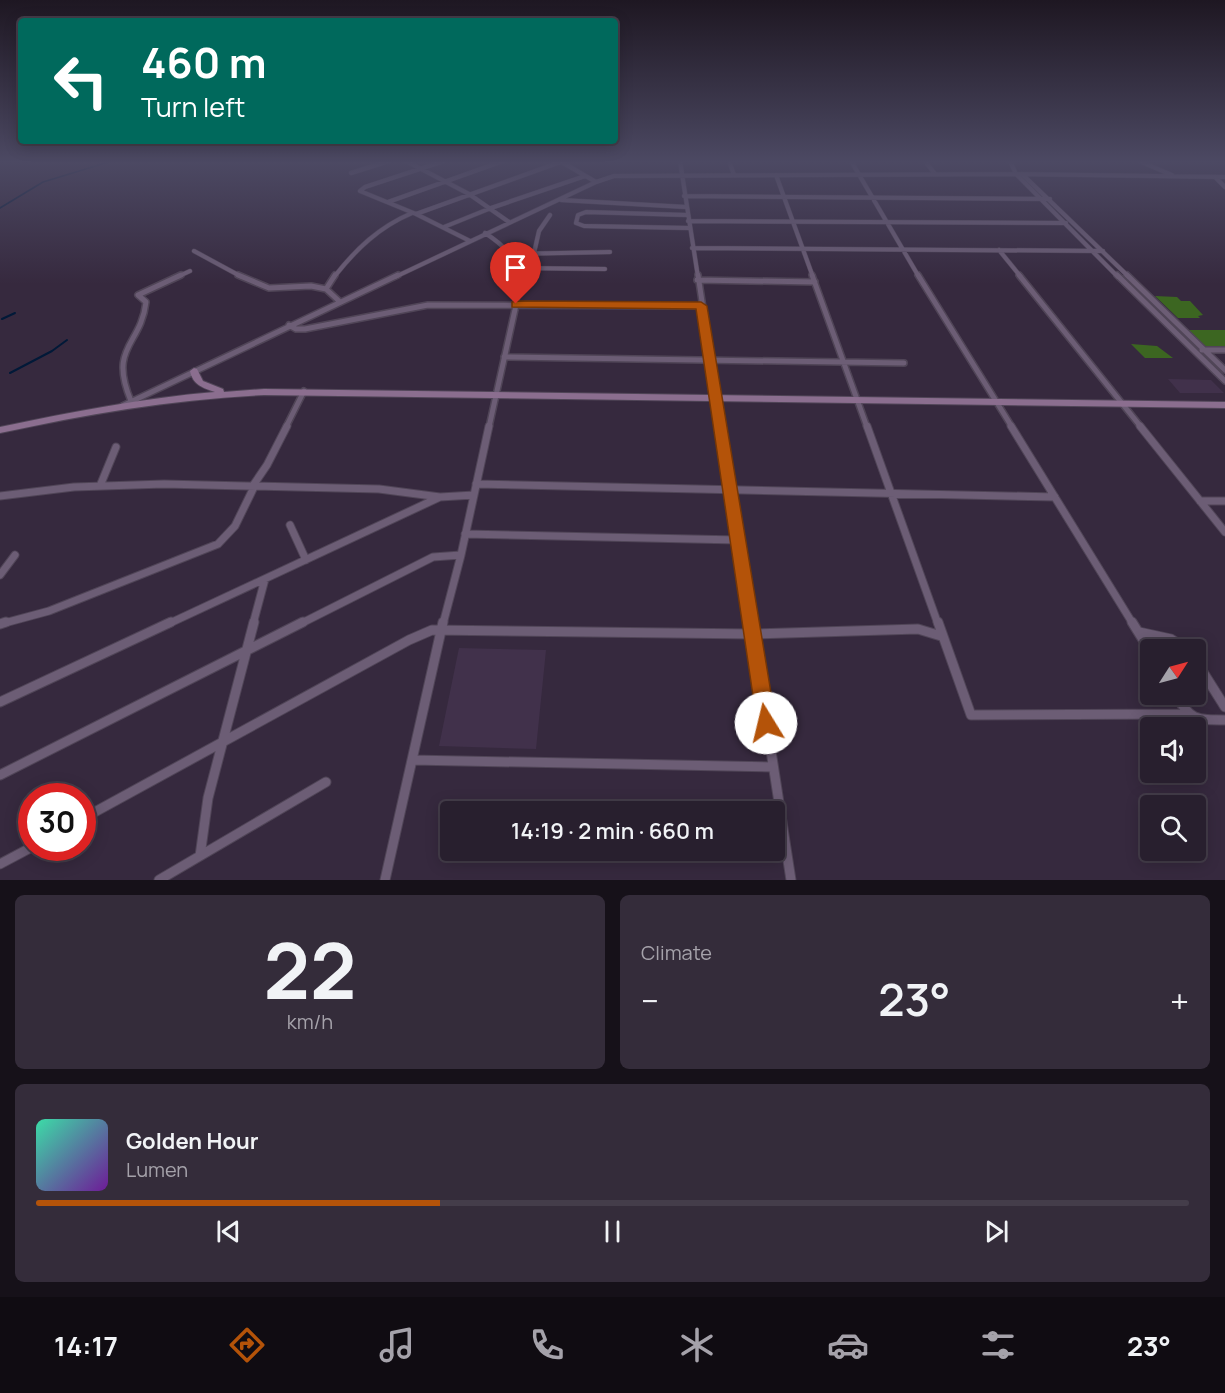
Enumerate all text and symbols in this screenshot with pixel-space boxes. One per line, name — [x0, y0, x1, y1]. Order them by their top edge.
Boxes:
text: 460 m — [141, 33, 266, 91]
icon: left — [42, 42, 120, 120]
text: Turn left — [141, 88, 245, 125]
pin — [490, 242, 541, 304]
icon: arrive — [499, 251, 532, 284]
north arrow — [1140, 639, 1206, 705]
map controls — [1140, 639, 1206, 861]
position arrow — [734, 691, 798, 755]
button: sound — [1140, 717, 1206, 783]
speed limit sign: 30 — [18, 783, 96, 861]
button: search — [1140, 795, 1206, 861]
text: 14:19 · 2 min · 660 m — [511, 816, 714, 846]
text: 22 — [264, 916, 356, 1022]
text: Climate — [641, 939, 712, 966]
text: 23° — [878, 968, 951, 1030]
text: − — [641, 978, 659, 1023]
text: + — [1170, 978, 1189, 1023]
text: km/h — [287, 1008, 333, 1035]
text: Golden Hour — [126, 1126, 259, 1156]
text: Lumen — [126, 1156, 188, 1183]
icon: previous — [212, 1215, 245, 1248]
icon: pause — [596, 1215, 629, 1248]
icon: next — [980, 1215, 1013, 1248]
icon: directions — [226, 1324, 268, 1366]
icon: music — [376, 1324, 418, 1366]
icon: phone — [526, 1324, 568, 1366]
icon: climate — [676, 1324, 718, 1366]
icon: car — [827, 1324, 869, 1366]
icon: filters — [977, 1324, 1019, 1366]
text: 14:17 — [54, 1327, 118, 1364]
text: 23° — [1127, 1327, 1171, 1364]

